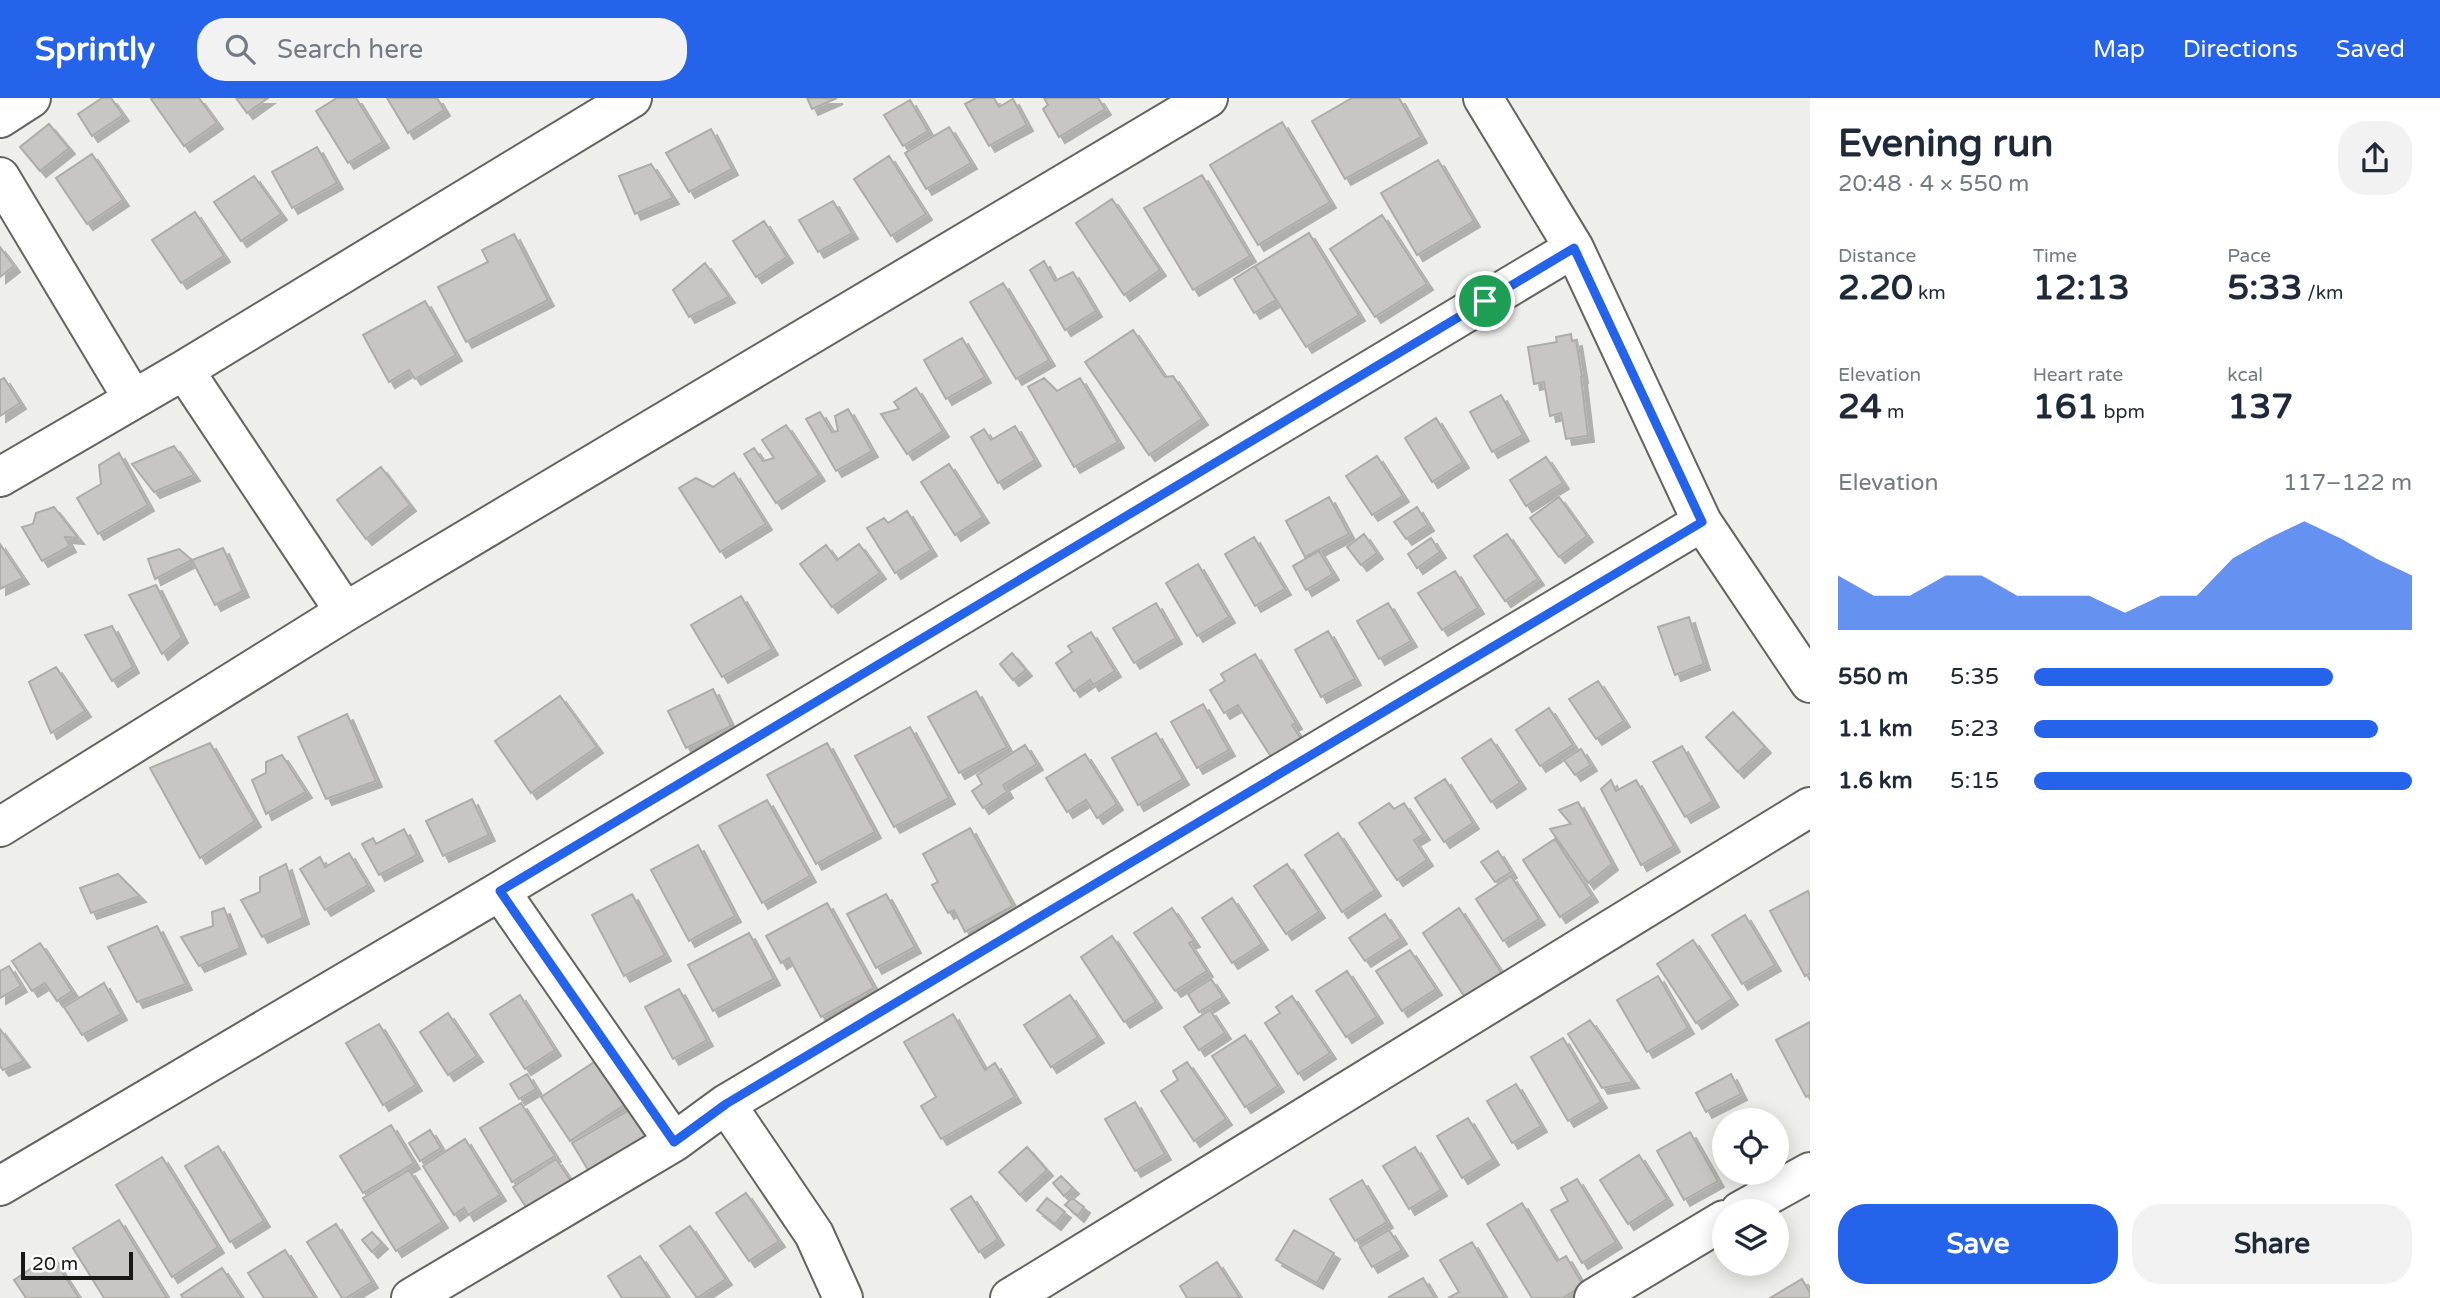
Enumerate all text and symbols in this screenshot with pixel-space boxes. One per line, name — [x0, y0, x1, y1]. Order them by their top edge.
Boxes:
search box — [197, 18, 687, 81]
text: Sprintly — [35, 30, 155, 69]
icon: search — [221, 30, 259, 68]
text: Search here — [277, 34, 423, 65]
text: Map — [2093, 35, 2145, 64]
text: Directions — [2183, 35, 2298, 64]
text: Saved — [2336, 35, 2405, 64]
text: Evening run — [1838, 121, 2053, 167]
button: share — [2338, 121, 2412, 195]
text: 20:48 · 4 × 550 m — [1838, 170, 2029, 198]
text: Distance — [1838, 245, 1916, 267]
text: Time — [2033, 245, 2077, 267]
text: Pace — [2227, 245, 2271, 267]
text: 2.20 — [1838, 267, 1913, 309]
text: 12:13 — [2033, 267, 2130, 309]
text: 5:33 — [2227, 267, 2302, 309]
pin — [1455, 271, 1515, 331]
icon: arrive — [1466, 282, 1504, 320]
text: km — [1913, 282, 1946, 304]
text: /km — [2302, 282, 2344, 304]
text: Elevation — [1838, 364, 1921, 386]
text: Heart rate — [2033, 364, 2123, 386]
text: kcal — [2227, 364, 2263, 386]
text: 24 — [1838, 386, 1882, 428]
text: 161 — [2033, 386, 2099, 428]
text: 137 — [2227, 386, 2293, 428]
text: m — [1882, 401, 1904, 423]
text: bpm — [2099, 401, 2145, 423]
text: Elevation — [1838, 469, 1939, 497]
text: 117–122 m — [2283, 469, 2412, 497]
text: 550 m — [1838, 663, 1908, 691]
text: 5:35 — [1950, 663, 1999, 691]
text: 1.1 km — [1838, 715, 1913, 743]
text: 5:23 — [1950, 715, 1999, 743]
text: 1.6 km — [1838, 767, 1913, 795]
text: 5:15 — [1950, 767, 1999, 795]
map controls — [1712, 1108, 1789, 1276]
button: locate — [1712, 1108, 1789, 1185]
button: layers — [1712, 1199, 1789, 1276]
button: Save — [1838, 1204, 2118, 1284]
button: Share — [2132, 1204, 2412, 1284]
scale bar — [21, 1249, 133, 1281]
text: 20 m — [32, 1253, 78, 1275]

